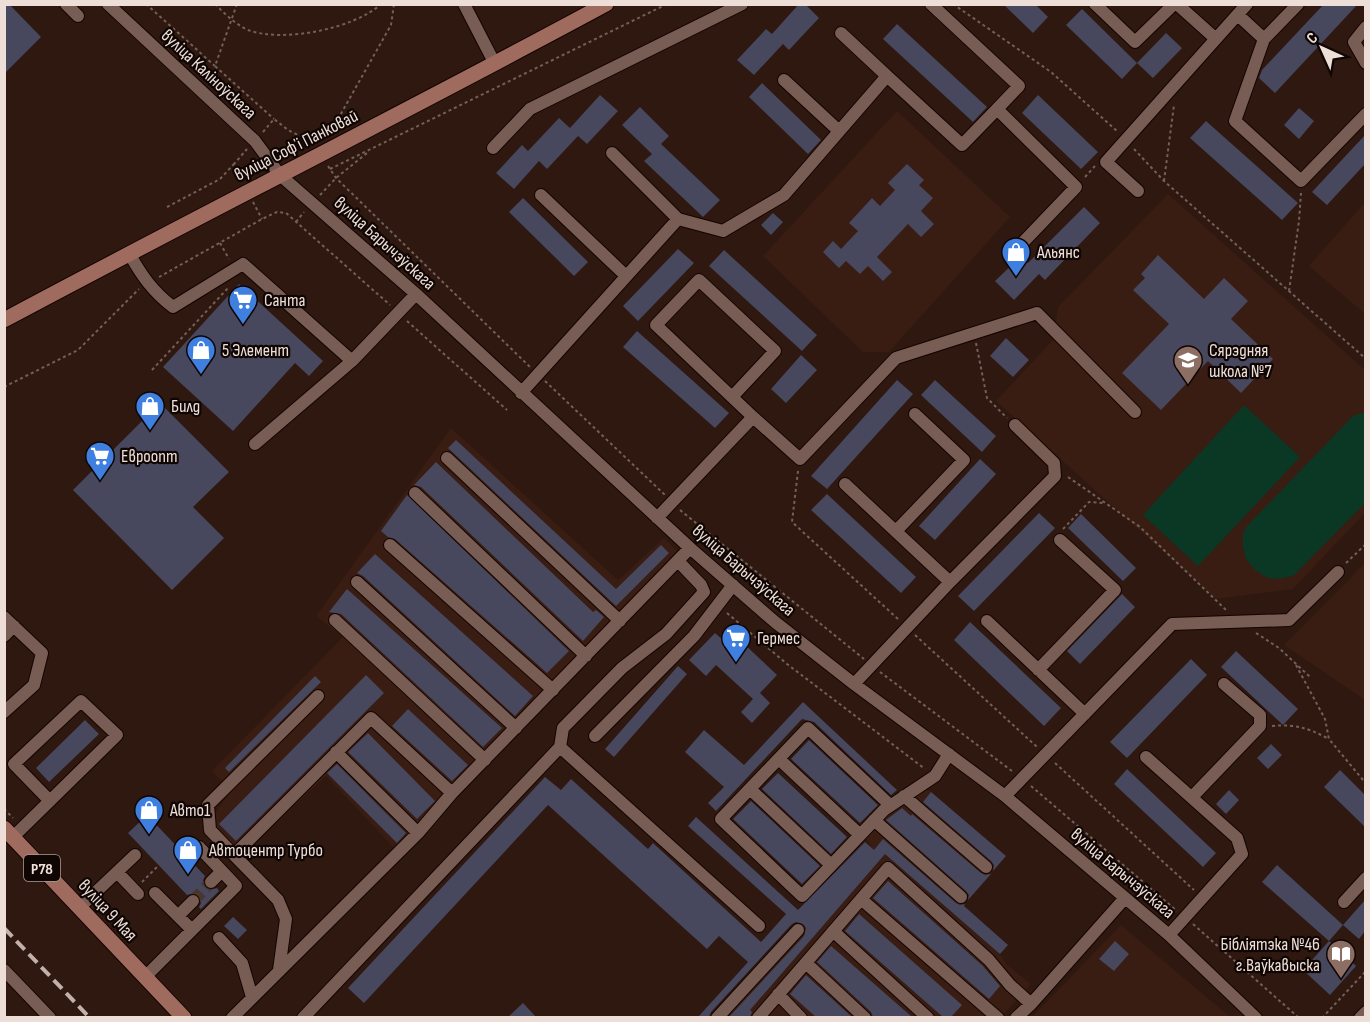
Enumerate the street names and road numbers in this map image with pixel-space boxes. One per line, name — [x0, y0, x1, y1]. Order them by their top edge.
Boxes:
street label: вуліца Каліноўскага — [157, 25, 261, 124]
street label: вуліца Софʼі Панковай — [231, 105, 361, 186]
street label: вуліца Барычэўскага — [330, 192, 440, 294]
street label: вуліца Барычэўскага — [688, 520, 799, 621]
street label: вуліца Барычэўскага — [1066, 824, 1179, 923]
road number: Р78 — [24, 855, 60, 881]
street label: вуліца 9 Мая — [74, 875, 142, 946]

